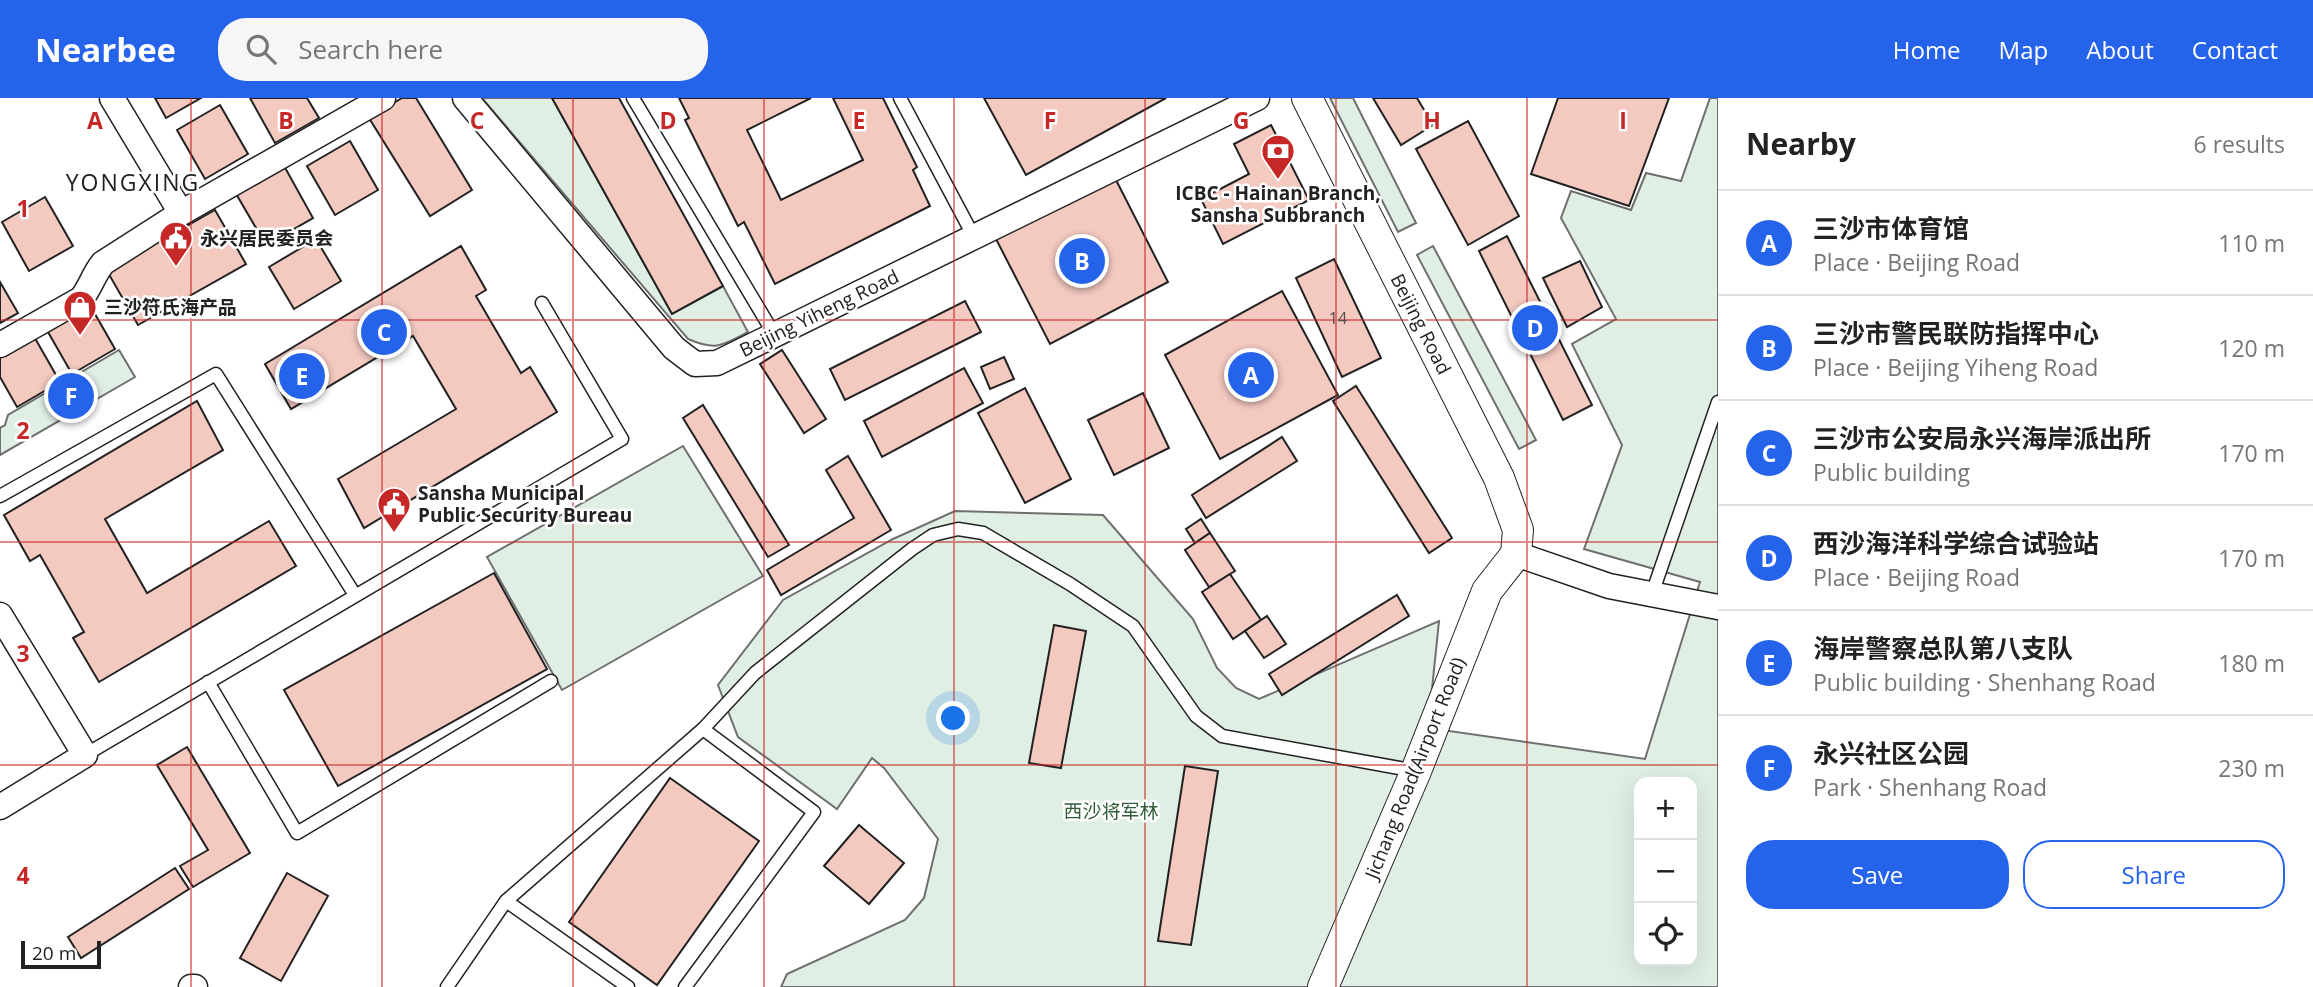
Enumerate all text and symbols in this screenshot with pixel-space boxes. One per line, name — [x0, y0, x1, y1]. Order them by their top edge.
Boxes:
search box — [218, 18, 708, 81]
text: Nearbee — [35, 27, 176, 72]
icon: search — [242, 30, 280, 68]
text: Search here — [298, 31, 443, 67]
text: Home — [1893, 33, 1961, 66]
text: Map — [1999, 33, 2048, 66]
text: About — [2086, 33, 2154, 66]
text: Contact — [2192, 33, 2278, 66]
text: A — [87, 104, 103, 136]
text: B — [278, 104, 294, 136]
text: C — [470, 104, 484, 136]
text: D — [659, 104, 677, 136]
text: E — [853, 104, 865, 136]
text: F — [1044, 104, 1056, 136]
text: G — [1233, 104, 1249, 136]
text: H — [1423, 104, 1441, 136]
text: I — [1619, 104, 1627, 136]
text: Nearby — [1746, 123, 1856, 164]
text: 6 results — [2194, 128, 2285, 160]
bank icon: ICBC - Hainan Branch, Sansha Subbranch — [1259, 132, 1297, 181]
district label: YONGXING — [66, 166, 200, 198]
place label: ICBC - Hainan Branch, Sansha Subbranch — [1175, 180, 1381, 228]
text: 1 — [16, 192, 30, 224]
text: 三沙市体育馆 — [1813, 210, 1969, 246]
public building icon: 永兴居民委员会 — [157, 219, 195, 268]
place label: 永兴居民委员会 — [200, 225, 333, 251]
text: A — [1761, 227, 1777, 259]
text: 110 m — [2218, 227, 2285, 259]
pin: B — [1059, 235, 1105, 287]
text: Place · Beijing Road — [1813, 246, 2020, 278]
street label: Beijing Yiheng Road — [735, 263, 903, 363]
street label: Beijing Road — [1385, 269, 1457, 379]
shop icon: 三沙符氏海产品 — [61, 288, 99, 337]
place label: 三沙符氏海产品 — [104, 294, 237, 320]
pin: D — [1512, 302, 1558, 354]
pin: C — [361, 306, 407, 358]
house number: 14 — [1329, 307, 1347, 329]
text: 三沙市警民联防指挥中心 — [1813, 315, 2099, 351]
text: B — [1761, 332, 1777, 364]
text: 120 m — [2218, 332, 2285, 364]
pin: A — [1228, 349, 1274, 401]
pin: E — [279, 350, 325, 402]
text: Place · Beijing Yiheng Road — [1813, 351, 2098, 383]
pin: F — [48, 370, 94, 422]
text: 2 — [16, 414, 30, 446]
text: 三沙市公安局永兴海岸派出所 — [1813, 420, 2151, 456]
text: C — [1762, 437, 1776, 469]
text: 170 m — [2218, 437, 2285, 469]
text: Public building — [1813, 456, 1970, 488]
place label: Sansha Municipal Public Security Bureau — [418, 480, 632, 528]
public building icon: Sansha Municipal Public Security Bureau — [375, 485, 413, 534]
text: 西沙海洋科学综合试验站 — [1813, 525, 2099, 561]
text: D — [1760, 542, 1778, 574]
text: 170 m — [2218, 542, 2285, 574]
text: Place · Beijing Road — [1813, 561, 2020, 593]
text: 海岸警察总队第八支队 — [1813, 630, 2073, 666]
text: 3 — [16, 637, 30, 669]
text: E — [1763, 647, 1775, 679]
text: 180 m — [2218, 647, 2285, 679]
street label: Jichang Road(Airport Road) — [1358, 653, 1471, 885]
text: Public building · Shenhang Road — [1813, 666, 2156, 698]
your location — [936, 701, 970, 735]
text: 永兴社区公园 — [1813, 735, 1969, 771]
text: F — [1763, 752, 1775, 784]
text: 230 m — [2218, 752, 2285, 784]
text: Park · Shenhang Road — [1813, 771, 2047, 803]
map controls — [1634, 777, 1697, 966]
button: + — [1634, 777, 1697, 840]
park label: 西沙将军林 — [1063, 798, 1159, 824]
button: − — [1634, 840, 1697, 903]
button: Save — [1746, 840, 2009, 909]
button: Share — [2023, 840, 2285, 909]
text: 4 — [16, 859, 30, 891]
button: locate — [1634, 903, 1697, 966]
scale bar — [21, 938, 102, 970]
text: 20 m — [32, 940, 76, 966]

